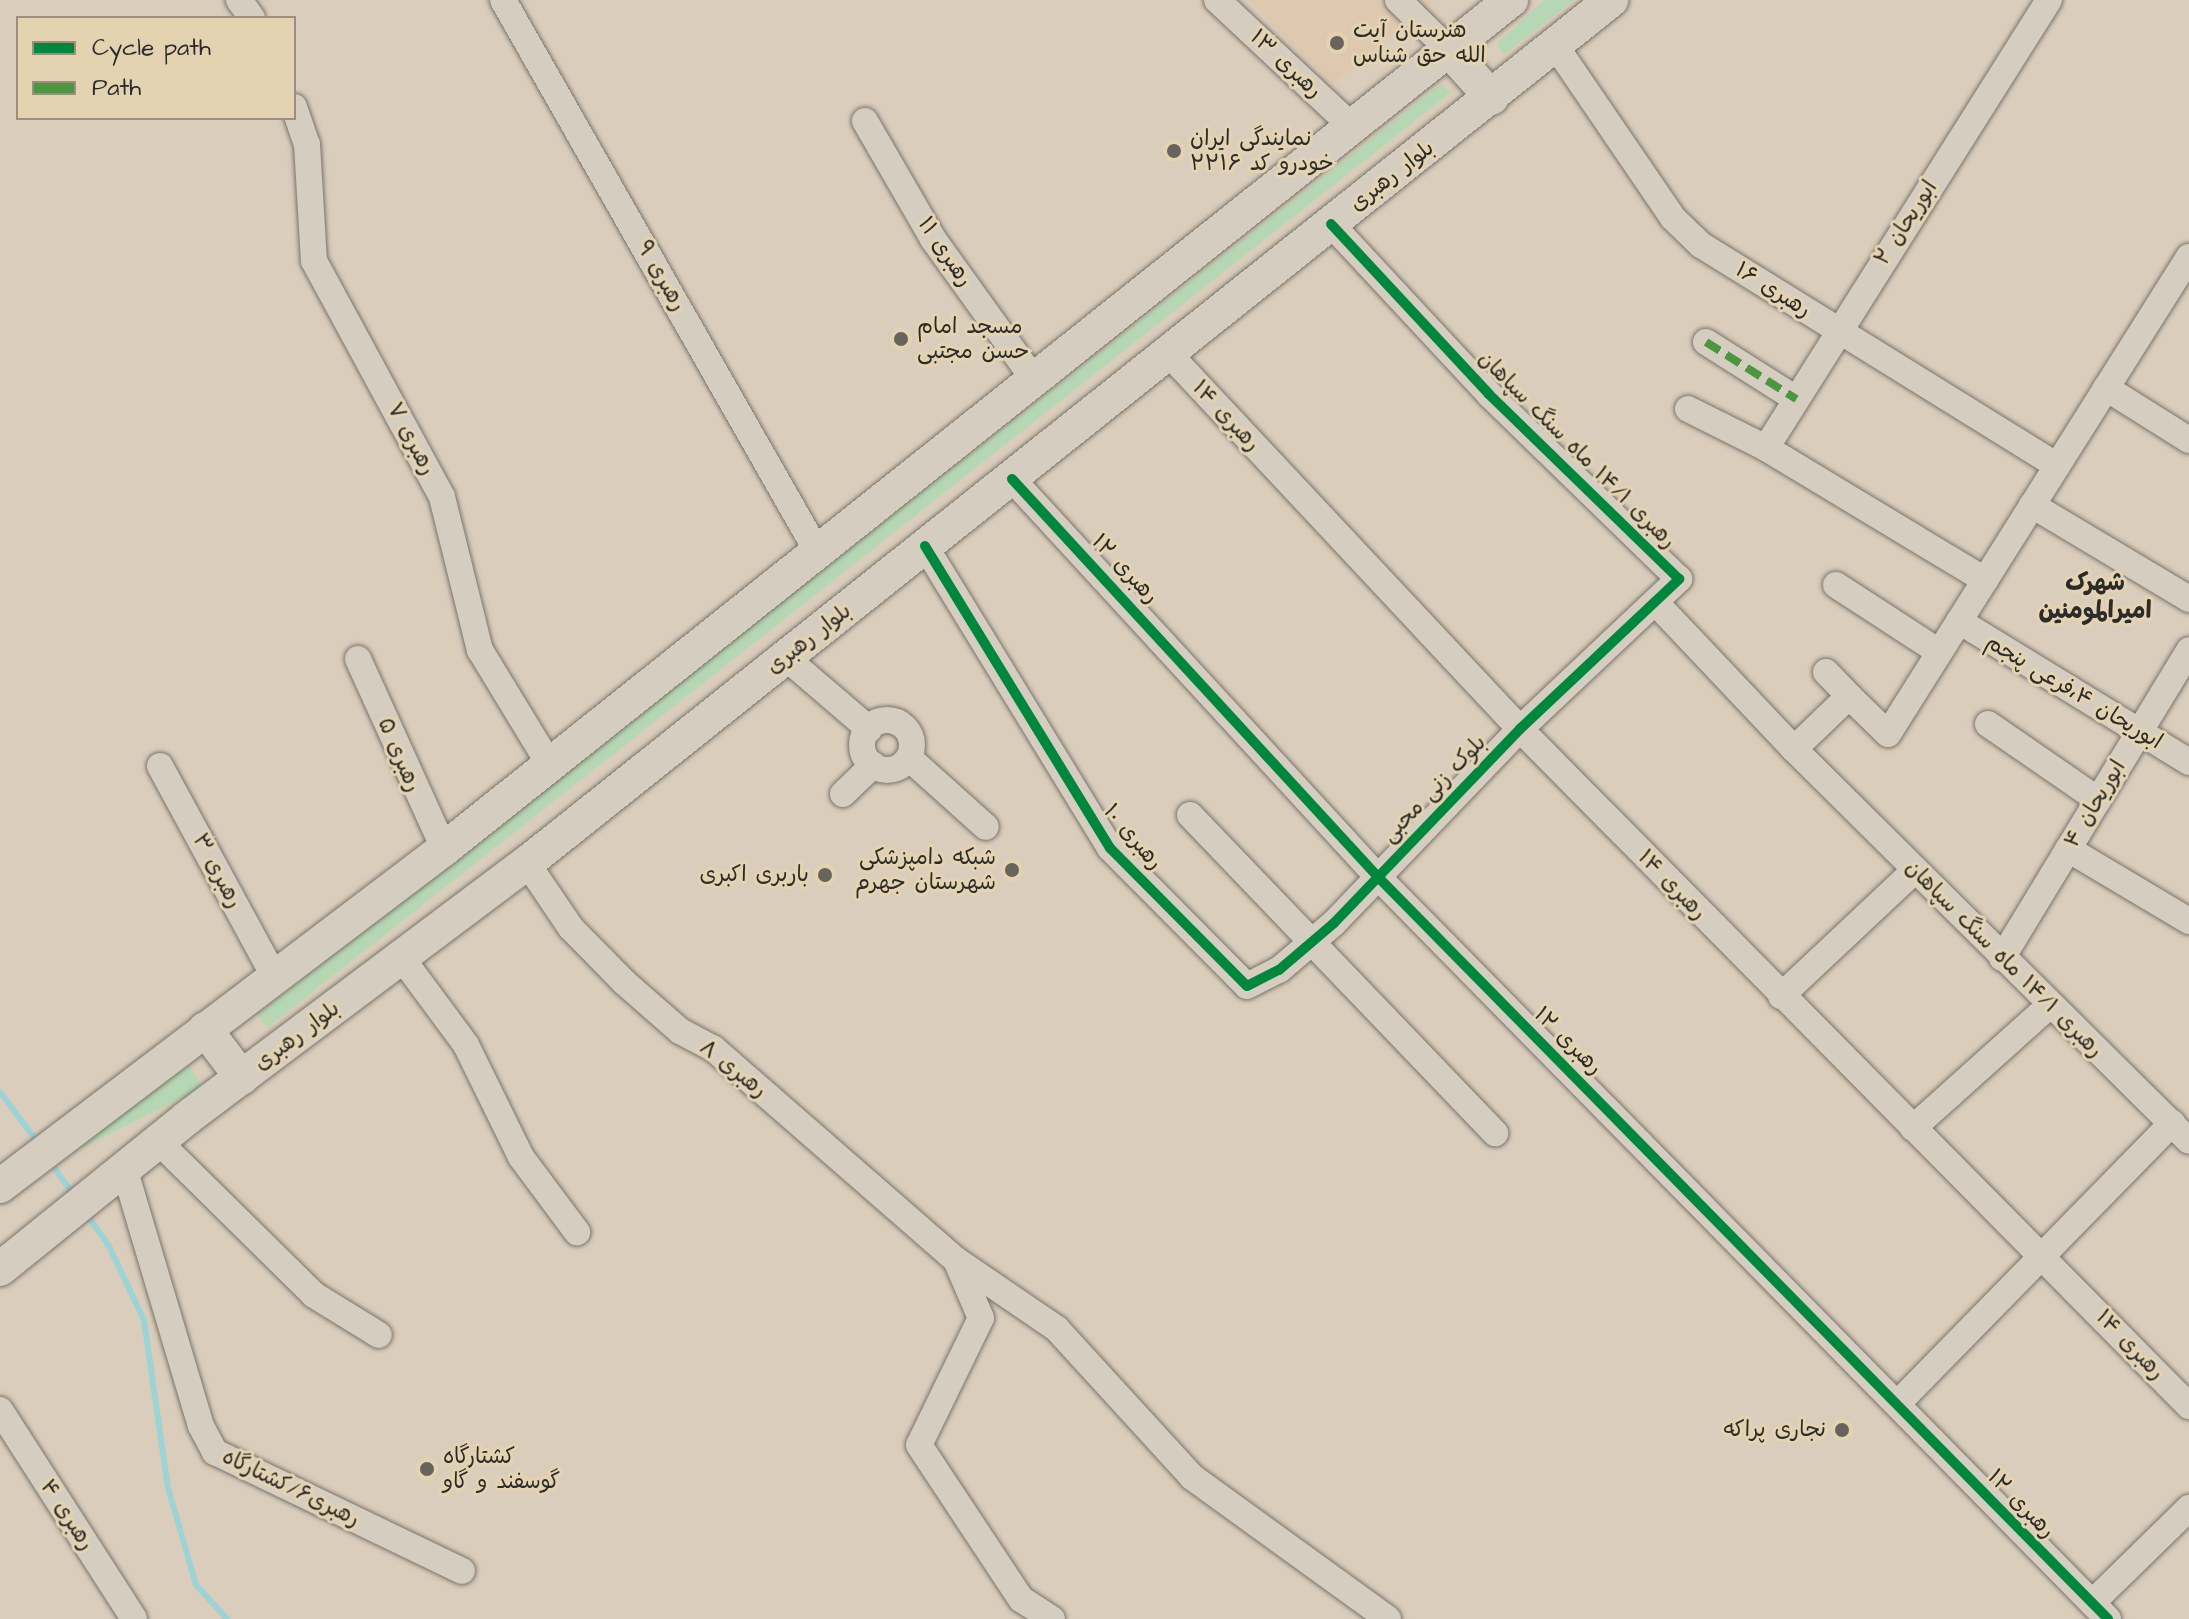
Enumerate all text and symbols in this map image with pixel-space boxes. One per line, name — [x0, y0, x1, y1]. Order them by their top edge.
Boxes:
legend — [16, 16, 296, 120]
place label: هنرستان آیت الله حق شناس — [1353, 17, 1486, 68]
street label: رهبری ۱۳ — [1244, 24, 1328, 104]
text: Cycle path — [92, 31, 211, 65]
marker: هنرستان آیت الله حق شناس — [1328, 34, 1346, 52]
text: Path — [92, 71, 141, 105]
place label: نمایندگی ایران خودرو کد ۲۲۱۶ — [1190, 125, 1334, 176]
street label: بلوار رهبری — [1344, 135, 1440, 217]
marker: نمایندگی ایران خودرو کد ۲۲۱۶ — [1165, 142, 1183, 160]
street label: ابوریحان ۲ — [1869, 176, 1943, 270]
street label: رهبری ۱۱ — [912, 212, 978, 292]
street label: رهبری ۹ — [630, 236, 692, 316]
street label: رهبری ۱۶ — [1730, 256, 1816, 324]
place label: مسجد امام حسن مجتبی — [917, 313, 1029, 364]
marker: مسجد امام حسن مجتبی — [892, 330, 910, 348]
street label: رهبری ۱۴/۱ ماه سنگ سپاهان — [1473, 346, 1681, 554]
street label: رهبری ۱۴ — [1187, 375, 1265, 457]
street label: رهبری ۷ — [381, 398, 441, 480]
street label: رهبری ۱۲ — [1086, 529, 1164, 609]
district label: شهرک امیرالمومنین — [2038, 570, 2152, 626]
street label: بلوار رهبری — [761, 598, 857, 680]
street label: ابوریحان ۴،فرعی پنجم — [1981, 629, 2167, 755]
street label: رهبری ۵ — [372, 714, 426, 796]
street label: بلوک زنی محبی — [1376, 730, 1492, 848]
street label: ابوریحان ۴ — [2059, 755, 2131, 853]
street label: رهبری ۱۰ — [1098, 799, 1168, 875]
street label: رهبری ۳ — [186, 829, 248, 913]
place label: شبکه دامپزشکی شهرستان جهرم — [855, 844, 996, 896]
street label: رهبری ۱۴ — [1632, 844, 1712, 926]
street label: رهبری ۱۴/۱ ماه سنگ سپاهان — [1900, 855, 2108, 1063]
marker: شبکه دامپزشکی شهرستان جهرم — [1003, 861, 1021, 879]
place label: باربری اکبری — [699, 862, 809, 888]
marker: باربری اکبری — [816, 866, 834, 884]
street label: بلوار رهبری — [249, 995, 345, 1077]
street label: رهبری ۱۲ — [1528, 1001, 1608, 1081]
street label: رهبری ۸ — [694, 1034, 772, 1104]
street label: رهبری ۱۴ — [2090, 1304, 2170, 1386]
place label: نجاری پراکه — [1724, 1417, 1826, 1443]
marker: نجاری پراکه — [1833, 1421, 1851, 1439]
street label: رهبری۶/کشتارگاه — [218, 1443, 364, 1533]
place label: کشتارگاه گوسفند و گاو — [443, 1443, 560, 1494]
marker: کشتارگاه گوسفند و گاو — [418, 1460, 436, 1478]
street label: رهبری ۱۲ — [1982, 1464, 2060, 1544]
street label: رهبری ۴ — [34, 1474, 100, 1556]

